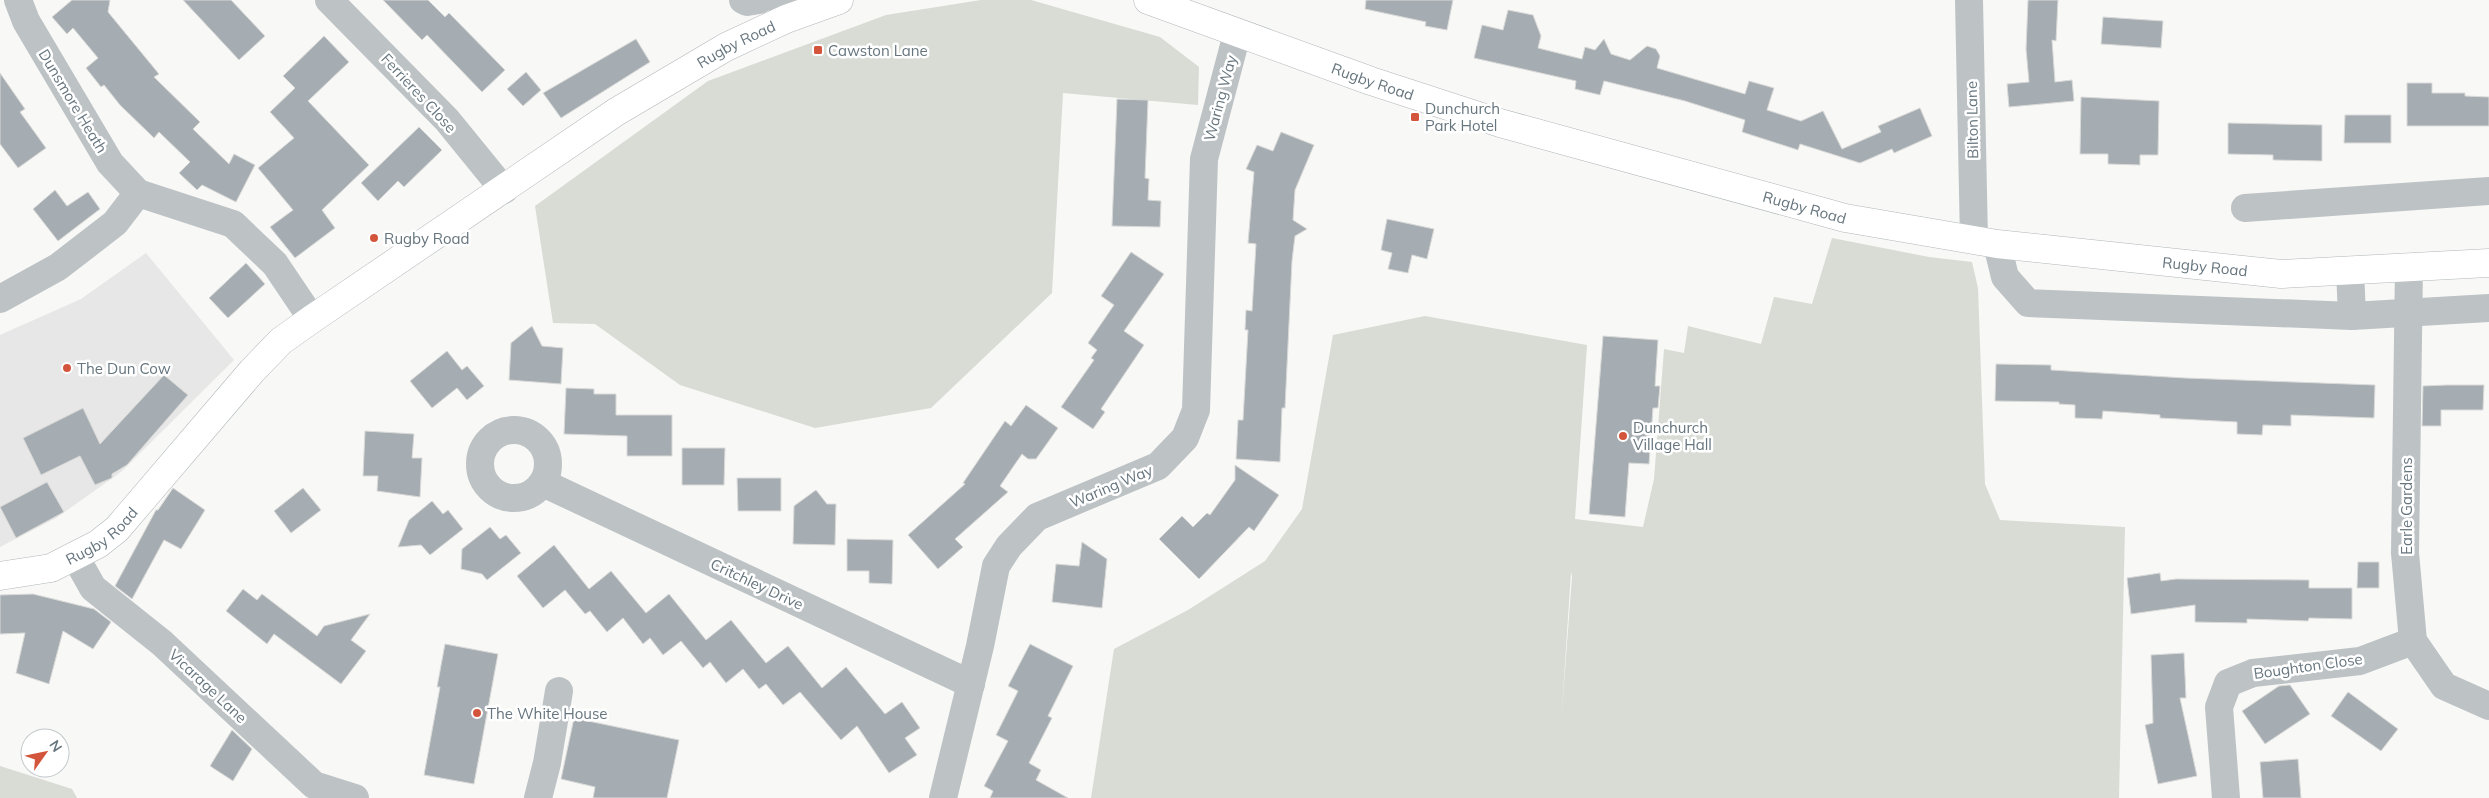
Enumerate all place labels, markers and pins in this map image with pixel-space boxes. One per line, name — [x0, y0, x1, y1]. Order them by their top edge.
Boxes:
place label: Cawston Lane — [828, 41, 928, 60]
marker: Cawston Lane — [812, 44, 824, 56]
place label: Dunchurch Park Hotel — [1425, 99, 1500, 135]
marker: Dunchurch Park Hotel — [1409, 111, 1421, 123]
place label: Rugby Road — [384, 229, 470, 248]
marker: Rugby Road — [368, 232, 380, 244]
place label: The Dun Cow — [77, 359, 171, 378]
marker: The Dun Cow — [61, 362, 73, 374]
place label: Dunchurch Village Hall — [1633, 418, 1712, 454]
marker: Dunchurch Village Hall — [1617, 430, 1629, 442]
place label: The White House — [487, 704, 608, 723]
marker: The White House — [471, 707, 483, 719]

